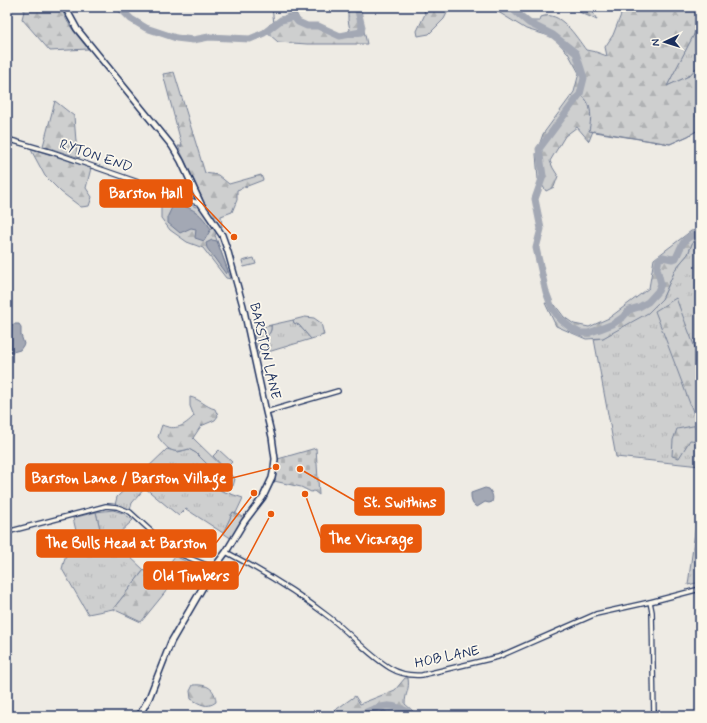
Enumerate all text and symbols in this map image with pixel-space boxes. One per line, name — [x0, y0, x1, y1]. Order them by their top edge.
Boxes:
north arrow — [645, 22, 685, 62]
text: N — [649, 38, 663, 47]
street label: RYTON END — [57, 135, 135, 177]
callout: Barston Hall — [100, 180, 192, 207]
text: Barston Hall — [109, 184, 183, 204]
street label: BARSTON LANE — [245, 301, 285, 401]
callout: Barston Lane / Barston Village — [26, 464, 232, 491]
text: Barston Lane / Barston Village — [32, 469, 227, 491]
callout: St. Swithins — [355, 488, 444, 515]
text: St. Swithins — [364, 493, 437, 513]
callout: The Vicarage — [321, 525, 421, 552]
callout: The Bulls Head at Barston — [37, 530, 216, 557]
text: The Vicarage — [328, 530, 414, 552]
text: The Bulls Head at Barston — [45, 534, 207, 554]
callout: Old Timbers — [144, 562, 238, 589]
text: Old Timbers — [153, 567, 230, 587]
street label: HOB LANE — [413, 641, 481, 673]

